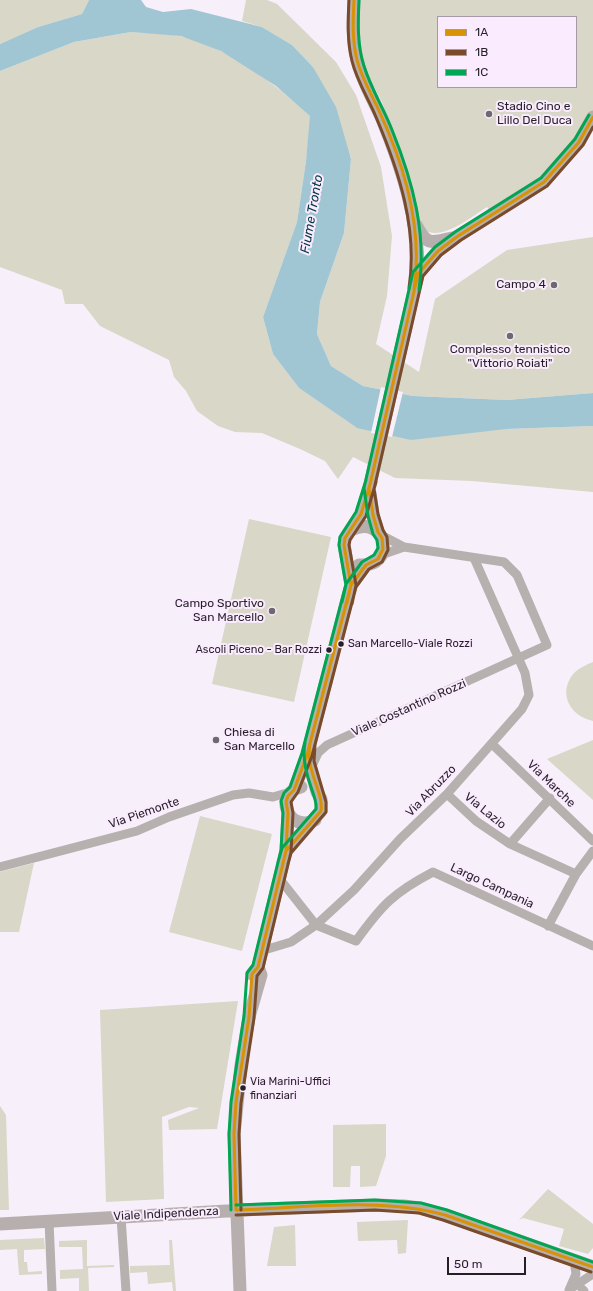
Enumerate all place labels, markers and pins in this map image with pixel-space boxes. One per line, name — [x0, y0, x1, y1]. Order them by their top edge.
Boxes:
place label: Stadio Cino e Lillo Del Duca — [497, 100, 572, 128]
marker: Stadio Cino e Lillo Del Duca — [484, 109, 494, 119]
place label: Campo 4 — [496, 278, 546, 292]
marker: Campo 4 — [549, 280, 559, 290]
marker: Complesso tennistico "Vittorio Roiati" — [505, 331, 515, 341]
place label: Complesso tennistico "Vittorio Roiati" — [450, 343, 570, 371]
place label: Campo Sportivo San Marcello — [175, 597, 264, 625]
marker: Campo Sportivo San Marcello — [267, 606, 277, 616]
place label: San Marcello-Viale Rozzi — [348, 637, 473, 651]
marker: San Marcello-Viale Rozzi — [336, 639, 346, 649]
place label: Ascoli Piceno - Bar Rozzi — [195, 643, 322, 657]
marker: Ascoli Piceno - Bar Rozzi — [324, 645, 334, 655]
place label: Chiesa di San Marcello — [224, 726, 295, 754]
marker: Chiesa di San Marcello — [211, 735, 221, 745]
place label: Via Marini-Uffici finanziari — [250, 1075, 331, 1101]
marker: Via Marini-Uffici finanziari — [238, 1083, 248, 1093]

